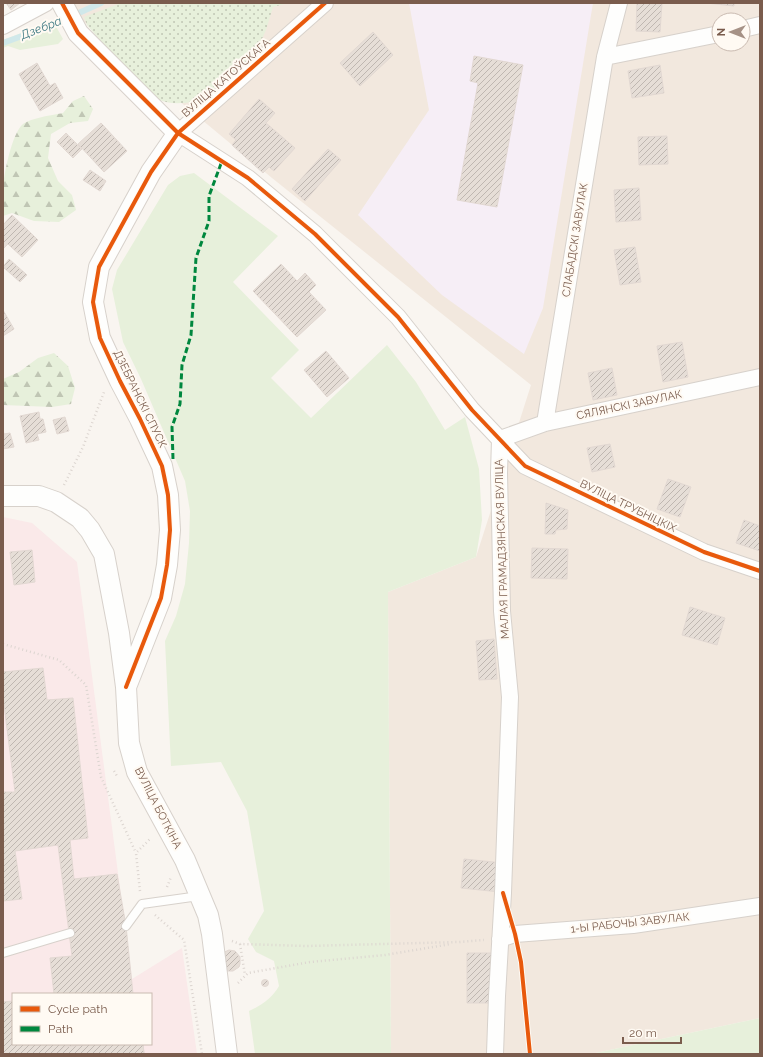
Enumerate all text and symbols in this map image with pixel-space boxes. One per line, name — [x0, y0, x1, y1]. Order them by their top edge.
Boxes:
north arrow — [711, 12, 751, 52]
water label: Дзебра — [17, 14, 64, 43]
text: N — [715, 28, 728, 36]
street label: ВУЛІЦА КАТОЎСКАГА — [179, 36, 273, 120]
street label: СЛАБАДСКІ ЗАВУЛАК — [560, 182, 590, 298]
street label: ДЗЕБРАНСКІ СПУСК — [111, 348, 169, 450]
street label: СЯЛЯНСКІ ЗАВУЛАК — [575, 387, 683, 423]
street label: МАЛАЯ ГРАМАДЗЯНСКАЯ ВУЛІЦА — [492, 458, 512, 639]
street label: ВУЛІЦА ТРУБНІЦКІХ — [578, 477, 678, 535]
street label: ВУЛІЦА БОТКІНА — [132, 765, 184, 852]
street label: 1-Ы РАБОЧЫ ЗАВУЛАК — [570, 910, 690, 936]
legend — [12, 993, 152, 1045]
text: Cycle path — [48, 1002, 107, 1016]
scale bar — [623, 1019, 681, 1045]
text: Path — [48, 1022, 73, 1036]
text: 20 m — [629, 1026, 657, 1040]

